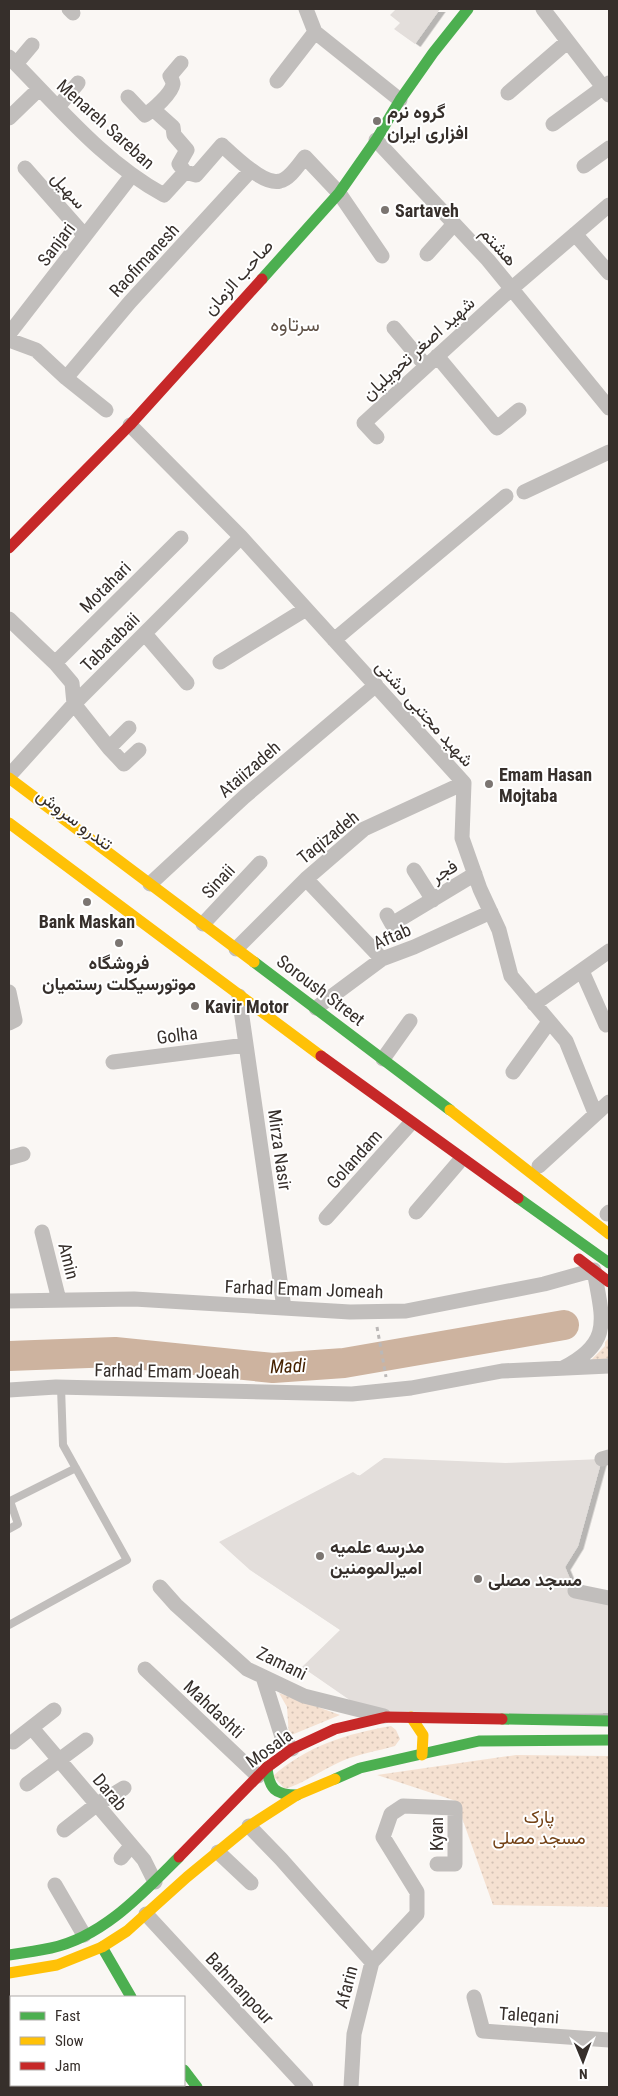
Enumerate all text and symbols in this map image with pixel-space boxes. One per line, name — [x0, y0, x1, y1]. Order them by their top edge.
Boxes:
street label: Menareh Sareban — [53, 75, 159, 173]
place label: گروه نرم افزاری ایران — [387, 101, 468, 144]
marker: گروه نرم افزاری ایران — [371, 115, 383, 127]
street label: سهیل — [46, 167, 91, 214]
place label: Sartaveh — [395, 200, 459, 221]
marker: Sartaveh — [379, 204, 391, 216]
street label: Sanjari — [33, 218, 79, 270]
street label: Raofimanesh — [105, 219, 183, 301]
street label: هشتم — [474, 222, 522, 271]
street label: صاحب الزمان — [199, 235, 278, 320]
street label: شهید اصغر تحویلیان — [357, 292, 479, 405]
district label: سرتاوه — [270, 313, 320, 336]
street label: Motahari — [75, 557, 135, 617]
street label: Tabatabaii — [76, 608, 144, 676]
street label: شهید مجتبی دشتی — [371, 655, 478, 771]
street label: Ataiizadeh — [214, 736, 284, 802]
place label: Emam Hasan Mojtaba — [499, 764, 592, 806]
marker: Emam Hasan Mojtaba — [483, 778, 495, 790]
street label: تندرو سروش — [32, 784, 117, 855]
street label: Taqizadeh — [293, 806, 363, 868]
street label: فجر — [426, 855, 462, 888]
street label: Sinaii — [197, 860, 239, 902]
marker: Bank Maskan — [81, 896, 93, 908]
place label: Bank Maskan — [39, 911, 135, 932]
street label: Aftab — [370, 918, 414, 954]
marker: فروشگاه موتورسیکلت رستمیان — [113, 937, 125, 949]
street label: Soroush Street — [273, 950, 369, 1030]
place label: فروشگاه موتورسیکلت رستمیان — [42, 952, 196, 995]
place label: Kavir Motor — [205, 996, 289, 1017]
marker: Kavir Motor — [189, 1000, 201, 1012]
street label: Golha — [155, 1022, 199, 1048]
street label: Mirza Nasir — [264, 1108, 296, 1192]
street label: Golandam — [322, 1125, 386, 1193]
street label: Amin — [54, 1241, 84, 1281]
street label: Farhad Emam Jomeah — [224, 1276, 384, 1302]
water label: Madi — [270, 1354, 307, 1378]
street label: Farhad Emam Joeah — [94, 1359, 240, 1383]
place label: مدرسه علمیه امیرالمومنین — [330, 1536, 425, 1579]
marker: مدرسه علمیه امیرالمومنین — [314, 1550, 326, 1562]
place label: مسجد مصلی — [488, 1569, 582, 1591]
marker: مسجد مصلی — [472, 1573, 484, 1585]
street label: Zamani — [254, 1642, 310, 1684]
street label: Mahdashti — [179, 1676, 249, 1742]
street label: Mosala — [242, 1724, 296, 1772]
street label: Darab — [89, 1769, 131, 1815]
park label: پارک مسجد مصلی — [492, 1806, 586, 1849]
street label: Kyan — [426, 1817, 447, 1851]
street label: Bahmanpour — [202, 1948, 279, 2028]
street label: Afarin — [330, 1963, 362, 2011]
legend — [10, 1996, 185, 2086]
street label: Taleqani — [498, 2002, 560, 2028]
text: Fast — [55, 2007, 80, 2025]
text: Slow — [55, 2032, 84, 2050]
north arrow — [558, 2036, 608, 2086]
text: Jam — [55, 2057, 81, 2075]
text: N — [579, 2066, 588, 2082]

